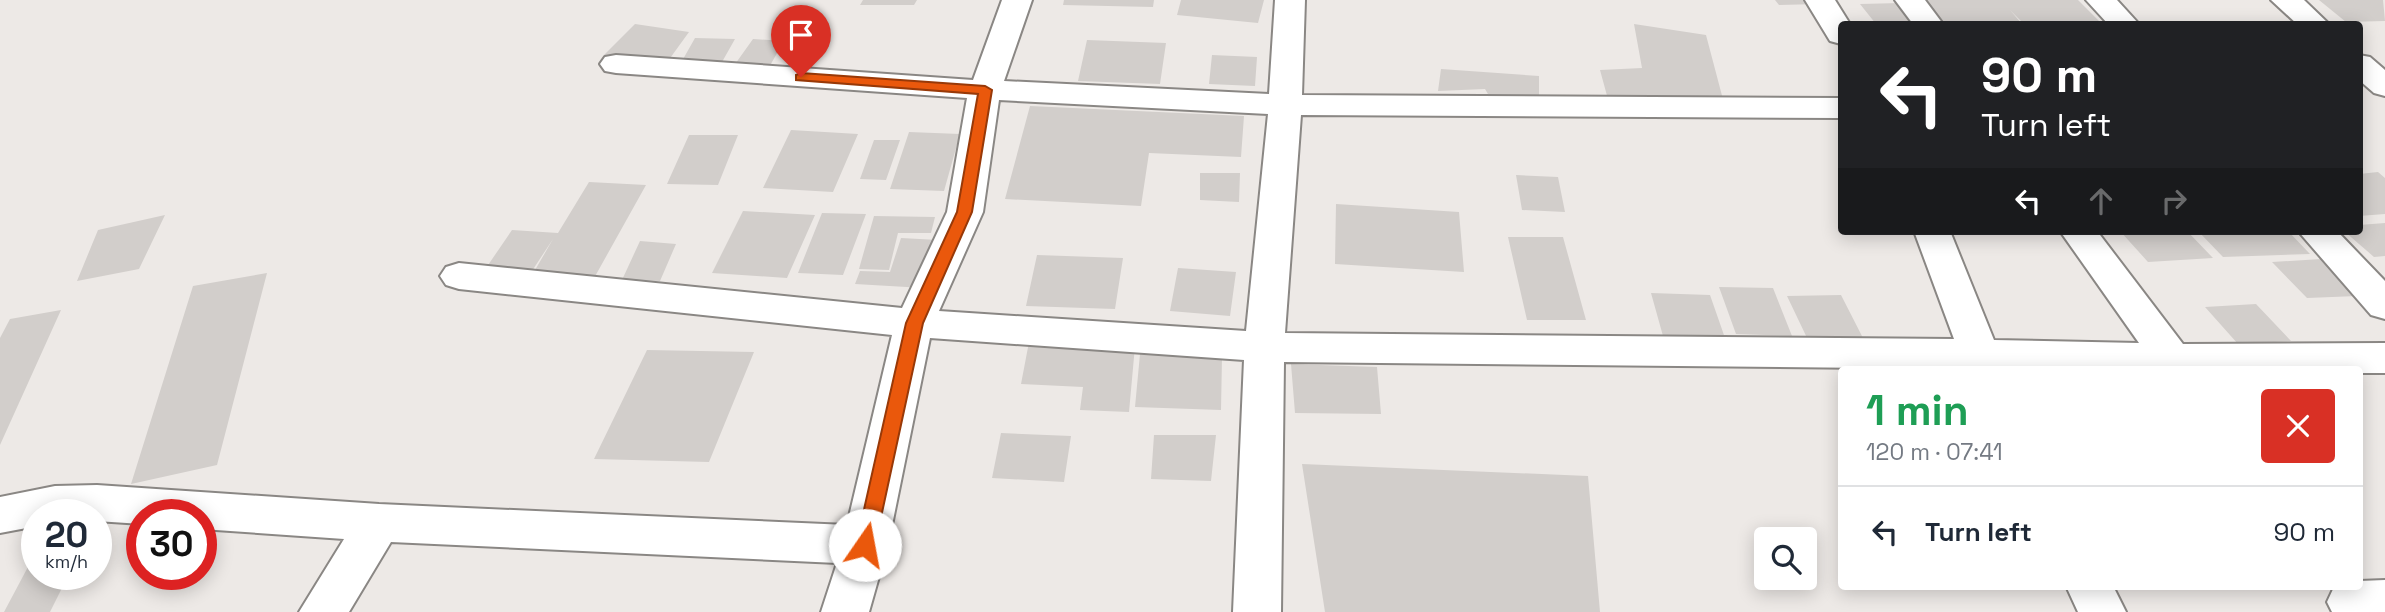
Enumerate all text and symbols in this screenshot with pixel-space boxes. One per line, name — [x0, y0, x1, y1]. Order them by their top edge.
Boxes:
pin — [771, 5, 831, 77]
icon: arrive — [782, 16, 820, 54]
text: 90 m — [1981, 44, 2097, 106]
icon: left — [1866, 49, 1957, 140]
text: Turn left — [1981, 105, 2111, 145]
icon: left — [2009, 182, 2047, 220]
icon: ahead — [2082, 182, 2120, 220]
icon: right — [2155, 182, 2193, 220]
text: 1 min — [1866, 384, 1969, 437]
button: close — [2261, 389, 2335, 463]
text: 120 m · 07:41 — [1866, 437, 2003, 467]
speed limit sign: 30 — [126, 499, 217, 590]
position arrow — [828, 508, 902, 582]
text: 20 — [45, 513, 88, 557]
icon: left — [1866, 513, 1904, 551]
text: Turn left — [1925, 515, 2032, 549]
text: 90 m — [2273, 515, 2335, 549]
map controls — [1754, 527, 1817, 590]
button: search — [1754, 527, 1817, 590]
text: km/h — [45, 550, 88, 573]

